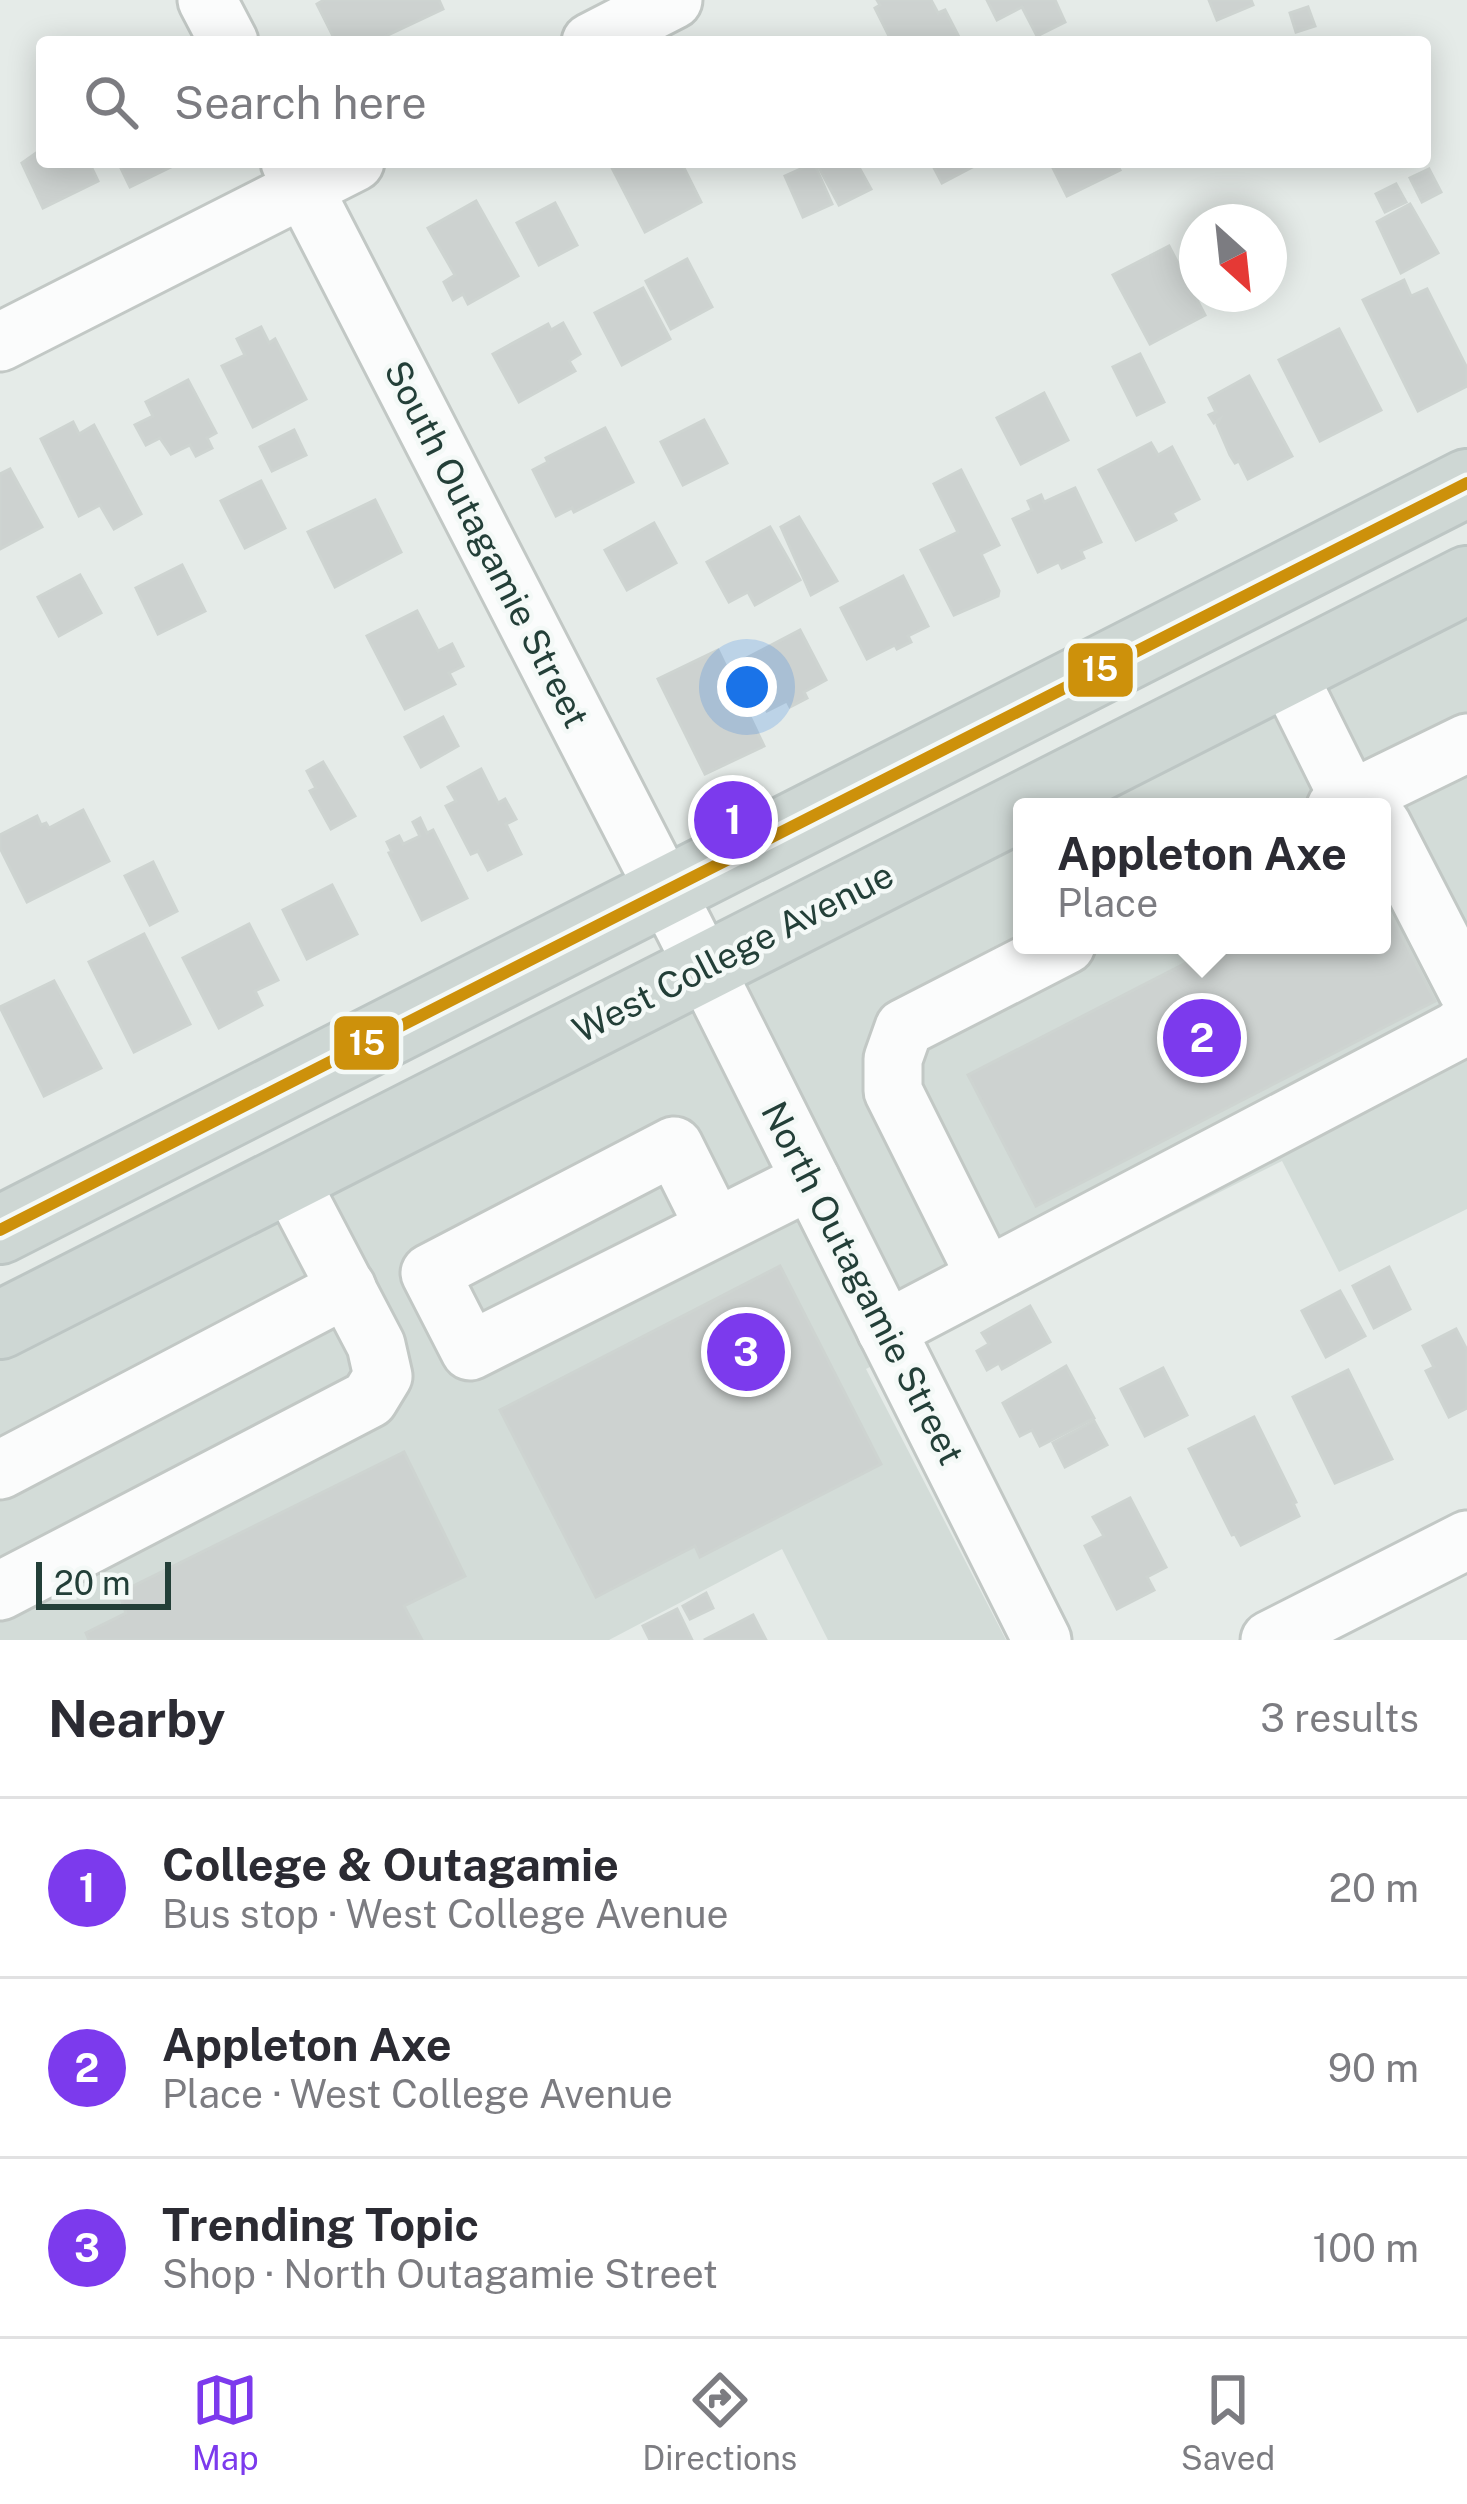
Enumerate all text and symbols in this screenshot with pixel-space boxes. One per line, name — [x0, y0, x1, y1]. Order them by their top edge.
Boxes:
search box — [36, 36, 1431, 168]
icon: search — [78, 69, 144, 135]
text: Search here — [174, 76, 427, 129]
north arrow — [1179, 204, 1287, 312]
street label: South Outagamie Street — [376, 354, 598, 734]
line badge: 15 — [1066, 641, 1135, 699]
text: 15 — [1082, 650, 1118, 688]
your location — [717, 657, 777, 717]
pin: 1 — [694, 775, 772, 865]
popup — [1013, 798, 1391, 954]
text: Appleton Axe — [1057, 827, 1347, 880]
street label: West College Avenue — [566, 853, 900, 1051]
text: Place — [1057, 880, 1158, 926]
pin: 2 — [1163, 993, 1241, 1083]
line badge: 15 — [332, 1014, 401, 1072]
text: 15 — [349, 1024, 385, 1062]
street label: North Outagamie Street — [753, 1095, 973, 1471]
pin: 3 — [707, 1307, 785, 1397]
scale bar — [36, 1556, 171, 1609]
text: 20 m — [54, 1564, 130, 1602]
text: Nearby — [48, 1689, 225, 1748]
text: 3 results — [1260, 1695, 1419, 1741]
text: College & Outagamie — [162, 1838, 619, 1891]
text: 1 — [79, 1865, 95, 1911]
text: 20 m — [1329, 1865, 1419, 1911]
text: Bus stop · West College Avenue — [162, 1891, 729, 1937]
text: Appleton Axe — [162, 2018, 452, 2071]
text: 2 — [75, 2045, 99, 2091]
text: 90 m — [1328, 2045, 1419, 2091]
text: Place · West College Avenue — [162, 2071, 673, 2117]
text: Trending Topic — [162, 2198, 479, 2251]
text: 3 — [74, 2225, 100, 2271]
text: 100 m — [1312, 2225, 1419, 2271]
text: Shop · North Outagamie Street — [162, 2251, 718, 2297]
tab: Map — [192, 2367, 259, 2477]
tab: Directions — [642, 2367, 797, 2477]
tab: Saved — [1181, 2367, 1275, 2477]

